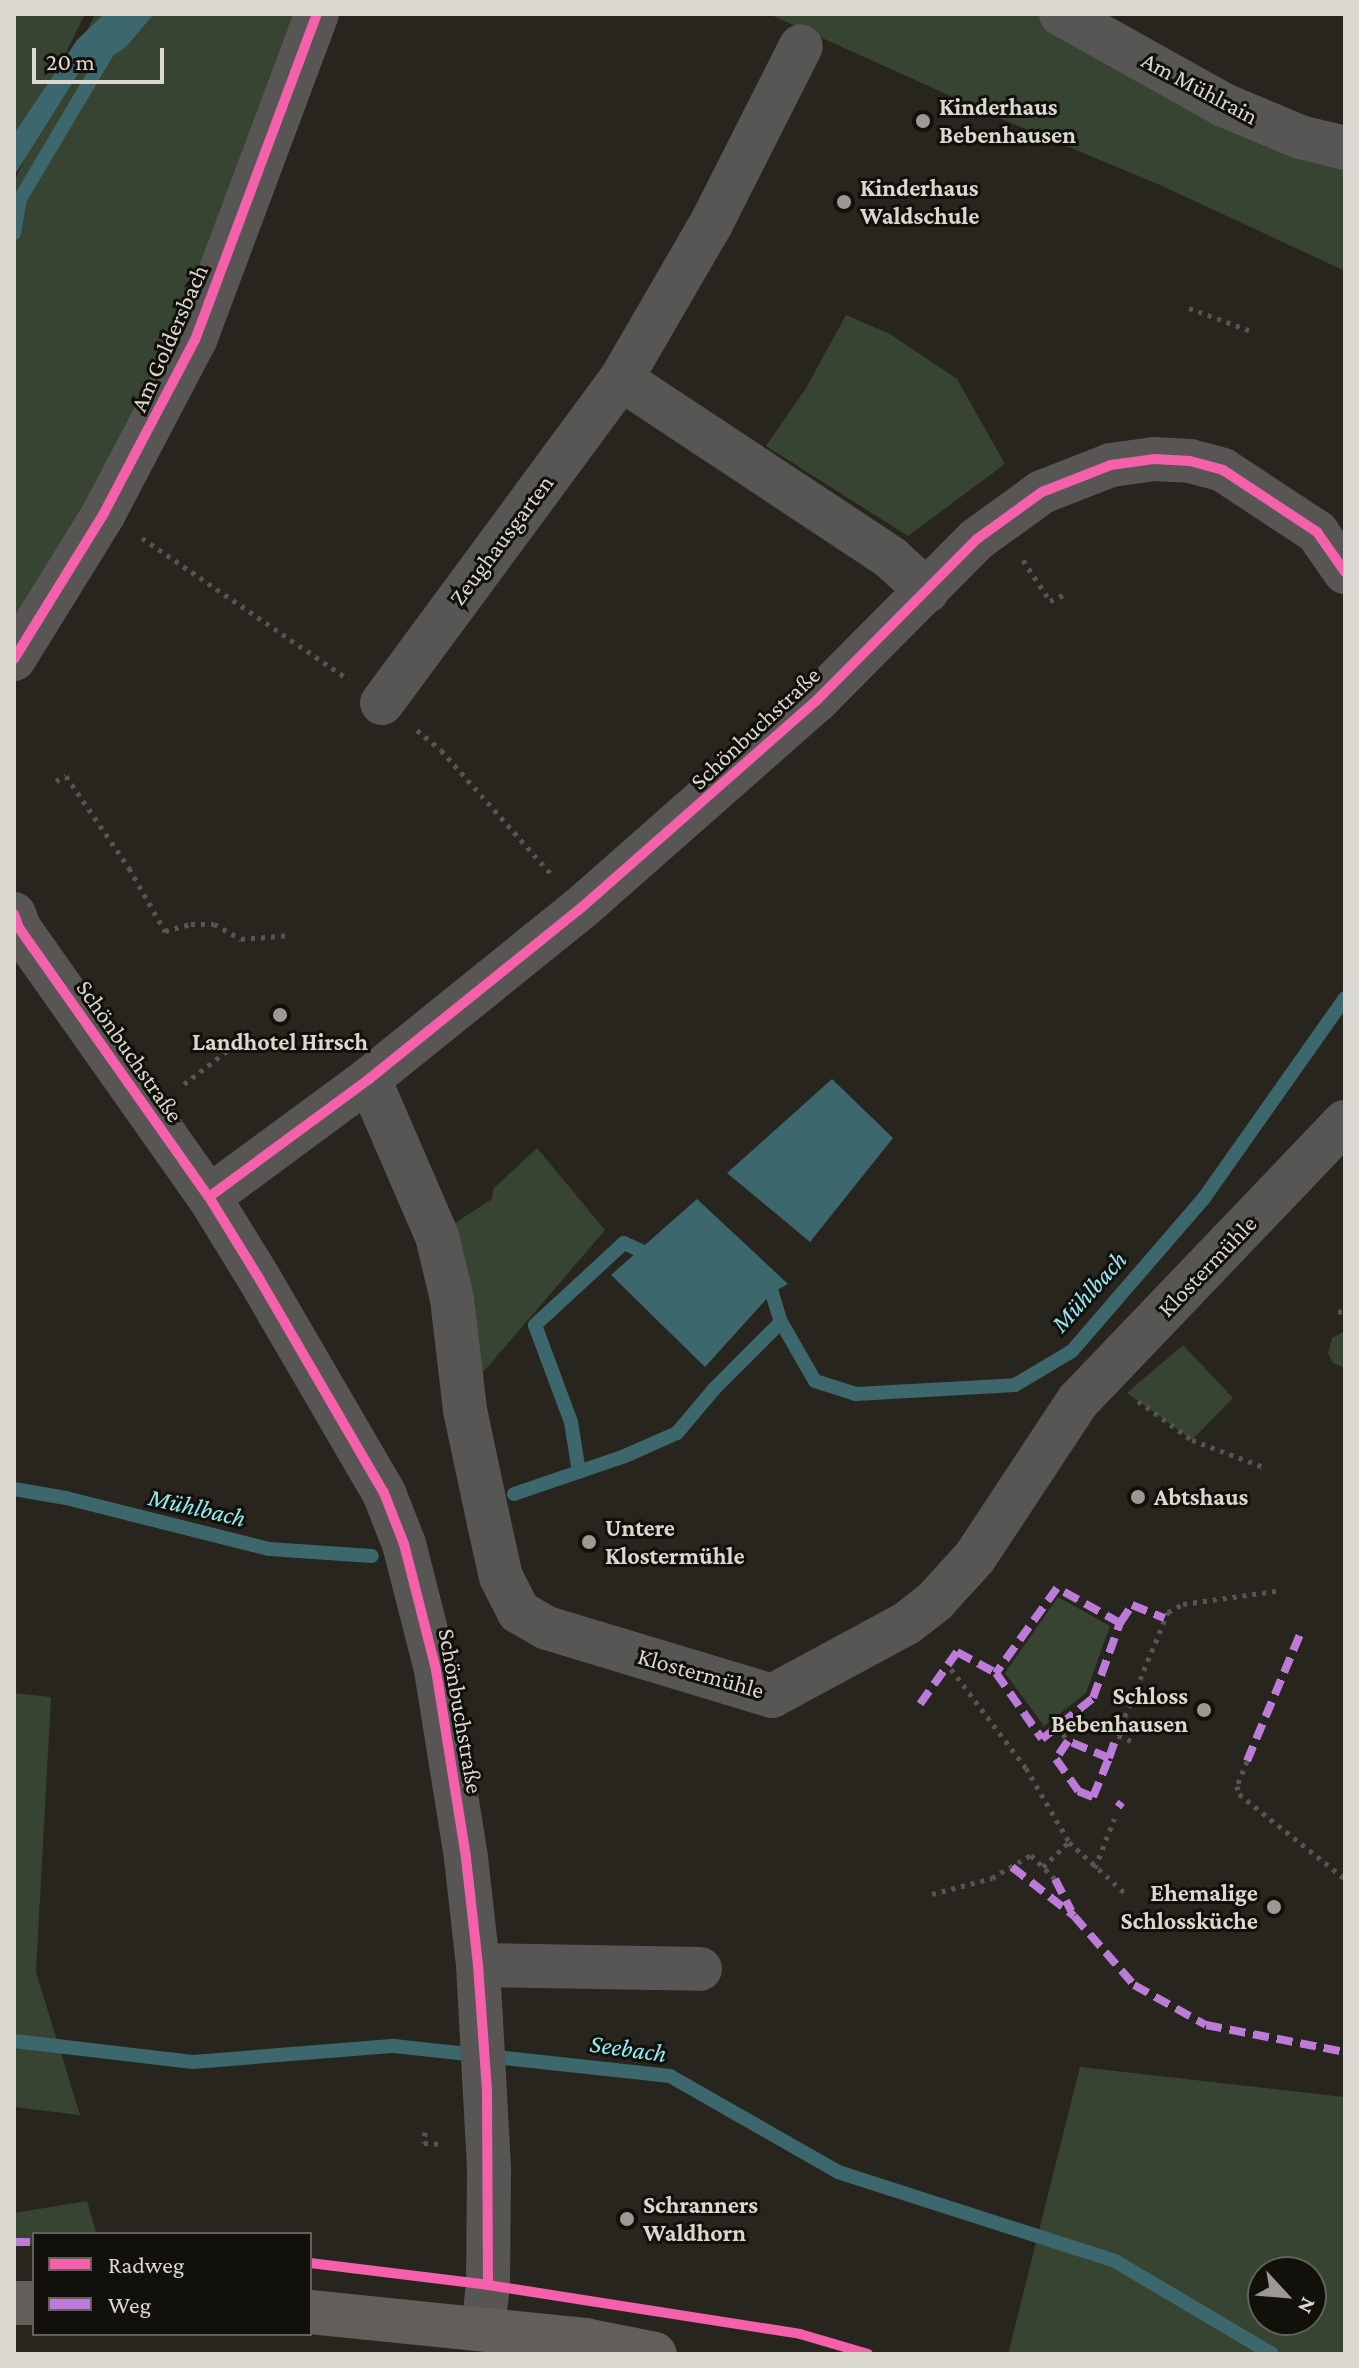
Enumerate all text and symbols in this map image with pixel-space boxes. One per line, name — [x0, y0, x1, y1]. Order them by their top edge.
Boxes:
scale bar — [36, 32, 168, 82]
street label: Am Mühlrain — [1137, 45, 1263, 131]
text: 20 m — [46, 48, 95, 75]
place label: Kinderhaus Bebenhausen — [939, 93, 1076, 149]
marker: Kinderhaus Bebenhausen — [914, 112, 932, 130]
place label: Kinderhaus Waldschule — [860, 174, 979, 230]
marker: Kinderhaus Waldschule — [835, 193, 853, 211]
street label: Am Goldersbach — [124, 260, 214, 416]
street label: Zeughausgarten — [443, 469, 559, 611]
street label: Schönbuchstraße — [684, 661, 826, 795]
street label: Schönbuchstraße — [70, 974, 190, 1128]
marker: Landhotel Hirsch — [271, 1006, 289, 1024]
place label: Landhotel Hirsch — [192, 1028, 368, 1056]
street label: Klostermühle — [1151, 1209, 1263, 1323]
water label: Mühlbach — [1044, 1245, 1134, 1339]
water label: Mühlbach — [145, 1482, 249, 1534]
place label: Abtshaus — [1154, 1483, 1248, 1511]
marker: Abtshaus — [1129, 1488, 1147, 1506]
place label: Untere Klostermühle — [605, 1514, 745, 1570]
marker: Untere Klostermühle — [580, 1533, 598, 1551]
street label: Schönbuchstraße — [432, 1626, 490, 1796]
street label: Klostermühle — [635, 1641, 767, 1705]
place label: Schloss Bebenhausen — [1051, 1682, 1188, 1738]
marker: Schloss Bebenhausen — [1195, 1701, 1213, 1719]
place label: Ehemalige Schlossküche — [1120, 1879, 1258, 1935]
marker: Ehemalige Schlossküche — [1265, 1898, 1283, 1916]
water label: Seebach — [588, 2028, 668, 2070]
place label: Schranners Waldhorn — [643, 2191, 758, 2247]
marker: Schranners Waldhorn — [618, 2210, 636, 2228]
legend — [32, 2232, 312, 2336]
text: Radweg — [108, 2251, 184, 2278]
north arrow — [1247, 2256, 1327, 2336]
text: Weg — [108, 2291, 151, 2318]
text: N — [1293, 2294, 1322, 2318]

